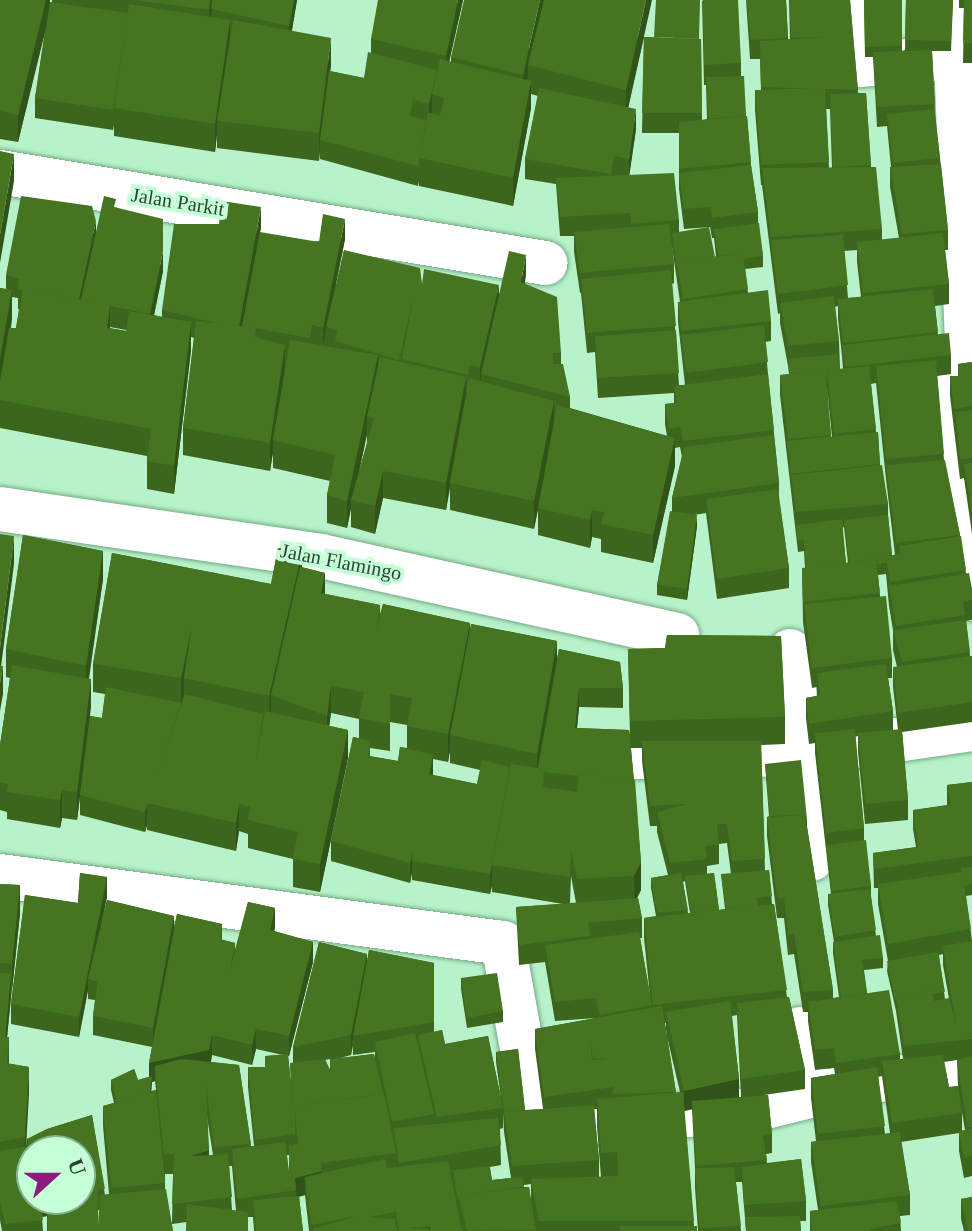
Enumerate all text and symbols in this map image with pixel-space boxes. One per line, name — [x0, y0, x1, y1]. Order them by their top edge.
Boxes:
street label: Jalan Parkit — [130, 183, 226, 221]
street label: Jalan Flamingo — [278, 539, 404, 585]
north arrow — [16, 1135, 96, 1215]
text: U — [62, 1155, 92, 1179]

